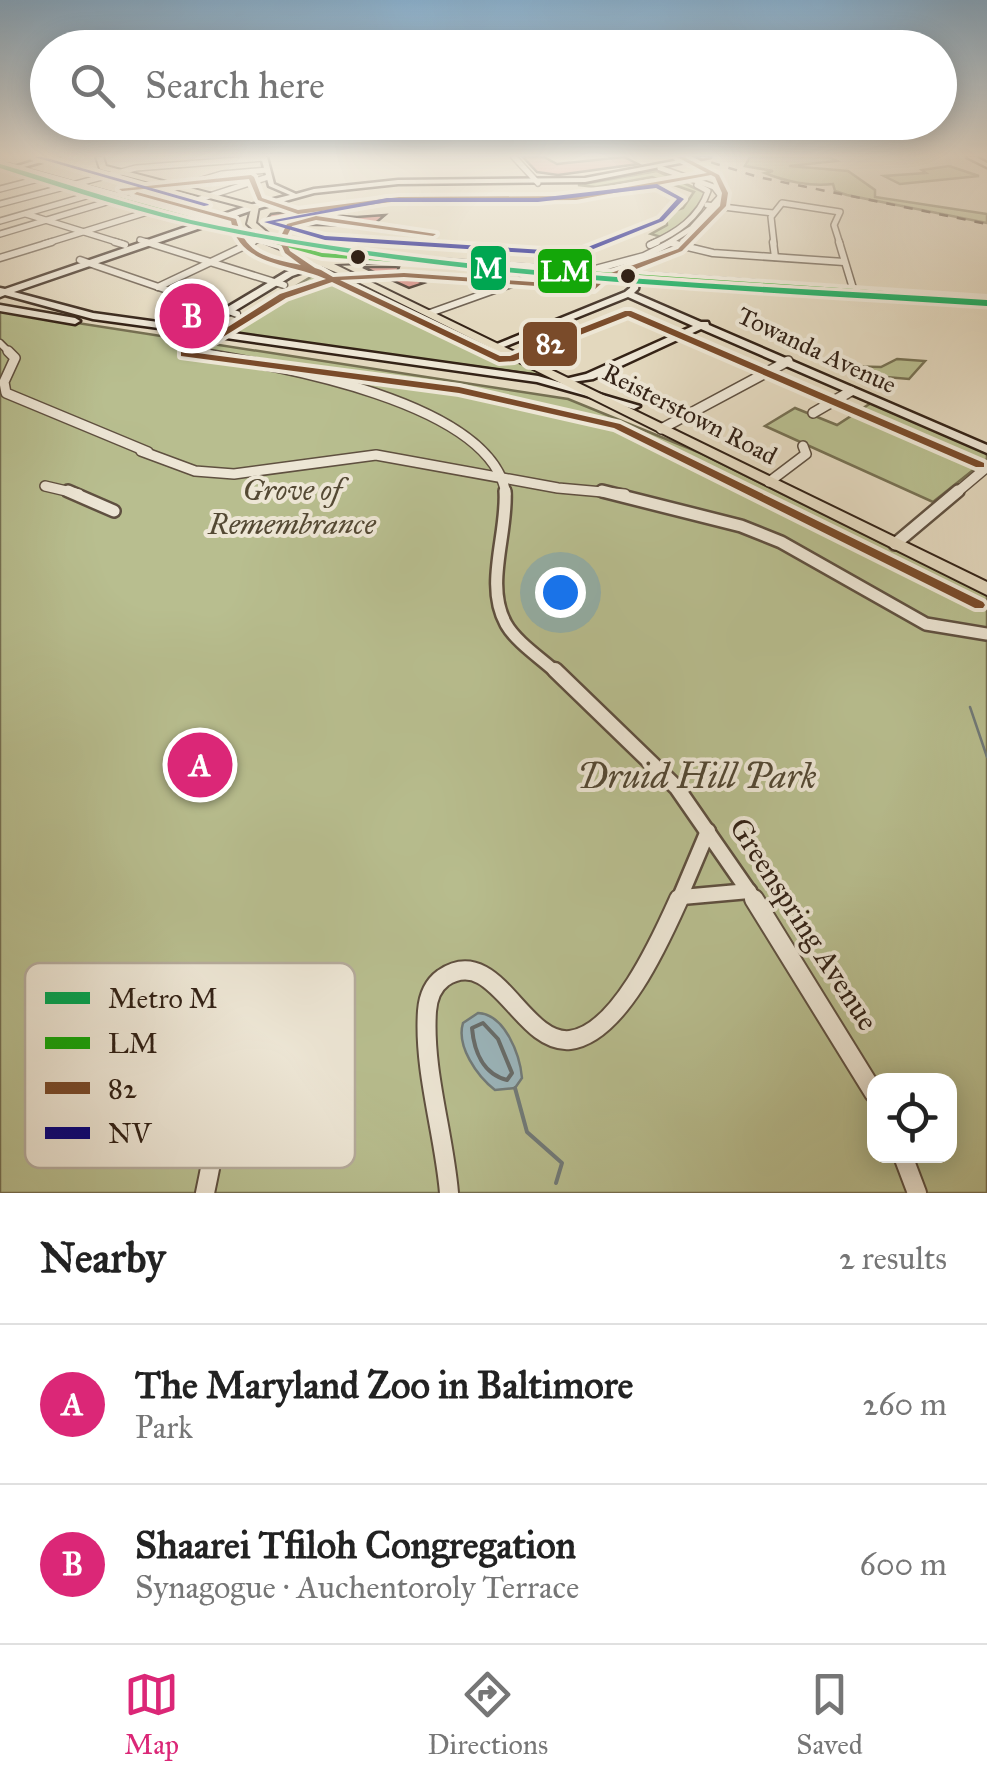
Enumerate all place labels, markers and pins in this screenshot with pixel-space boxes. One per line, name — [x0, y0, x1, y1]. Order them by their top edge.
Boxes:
unlabelled marker — [348, 247, 368, 267]
unlabelled marker — [618, 266, 638, 286]
pin: B — [160, 278, 224, 354]
pin: A — [168, 728, 232, 802]

